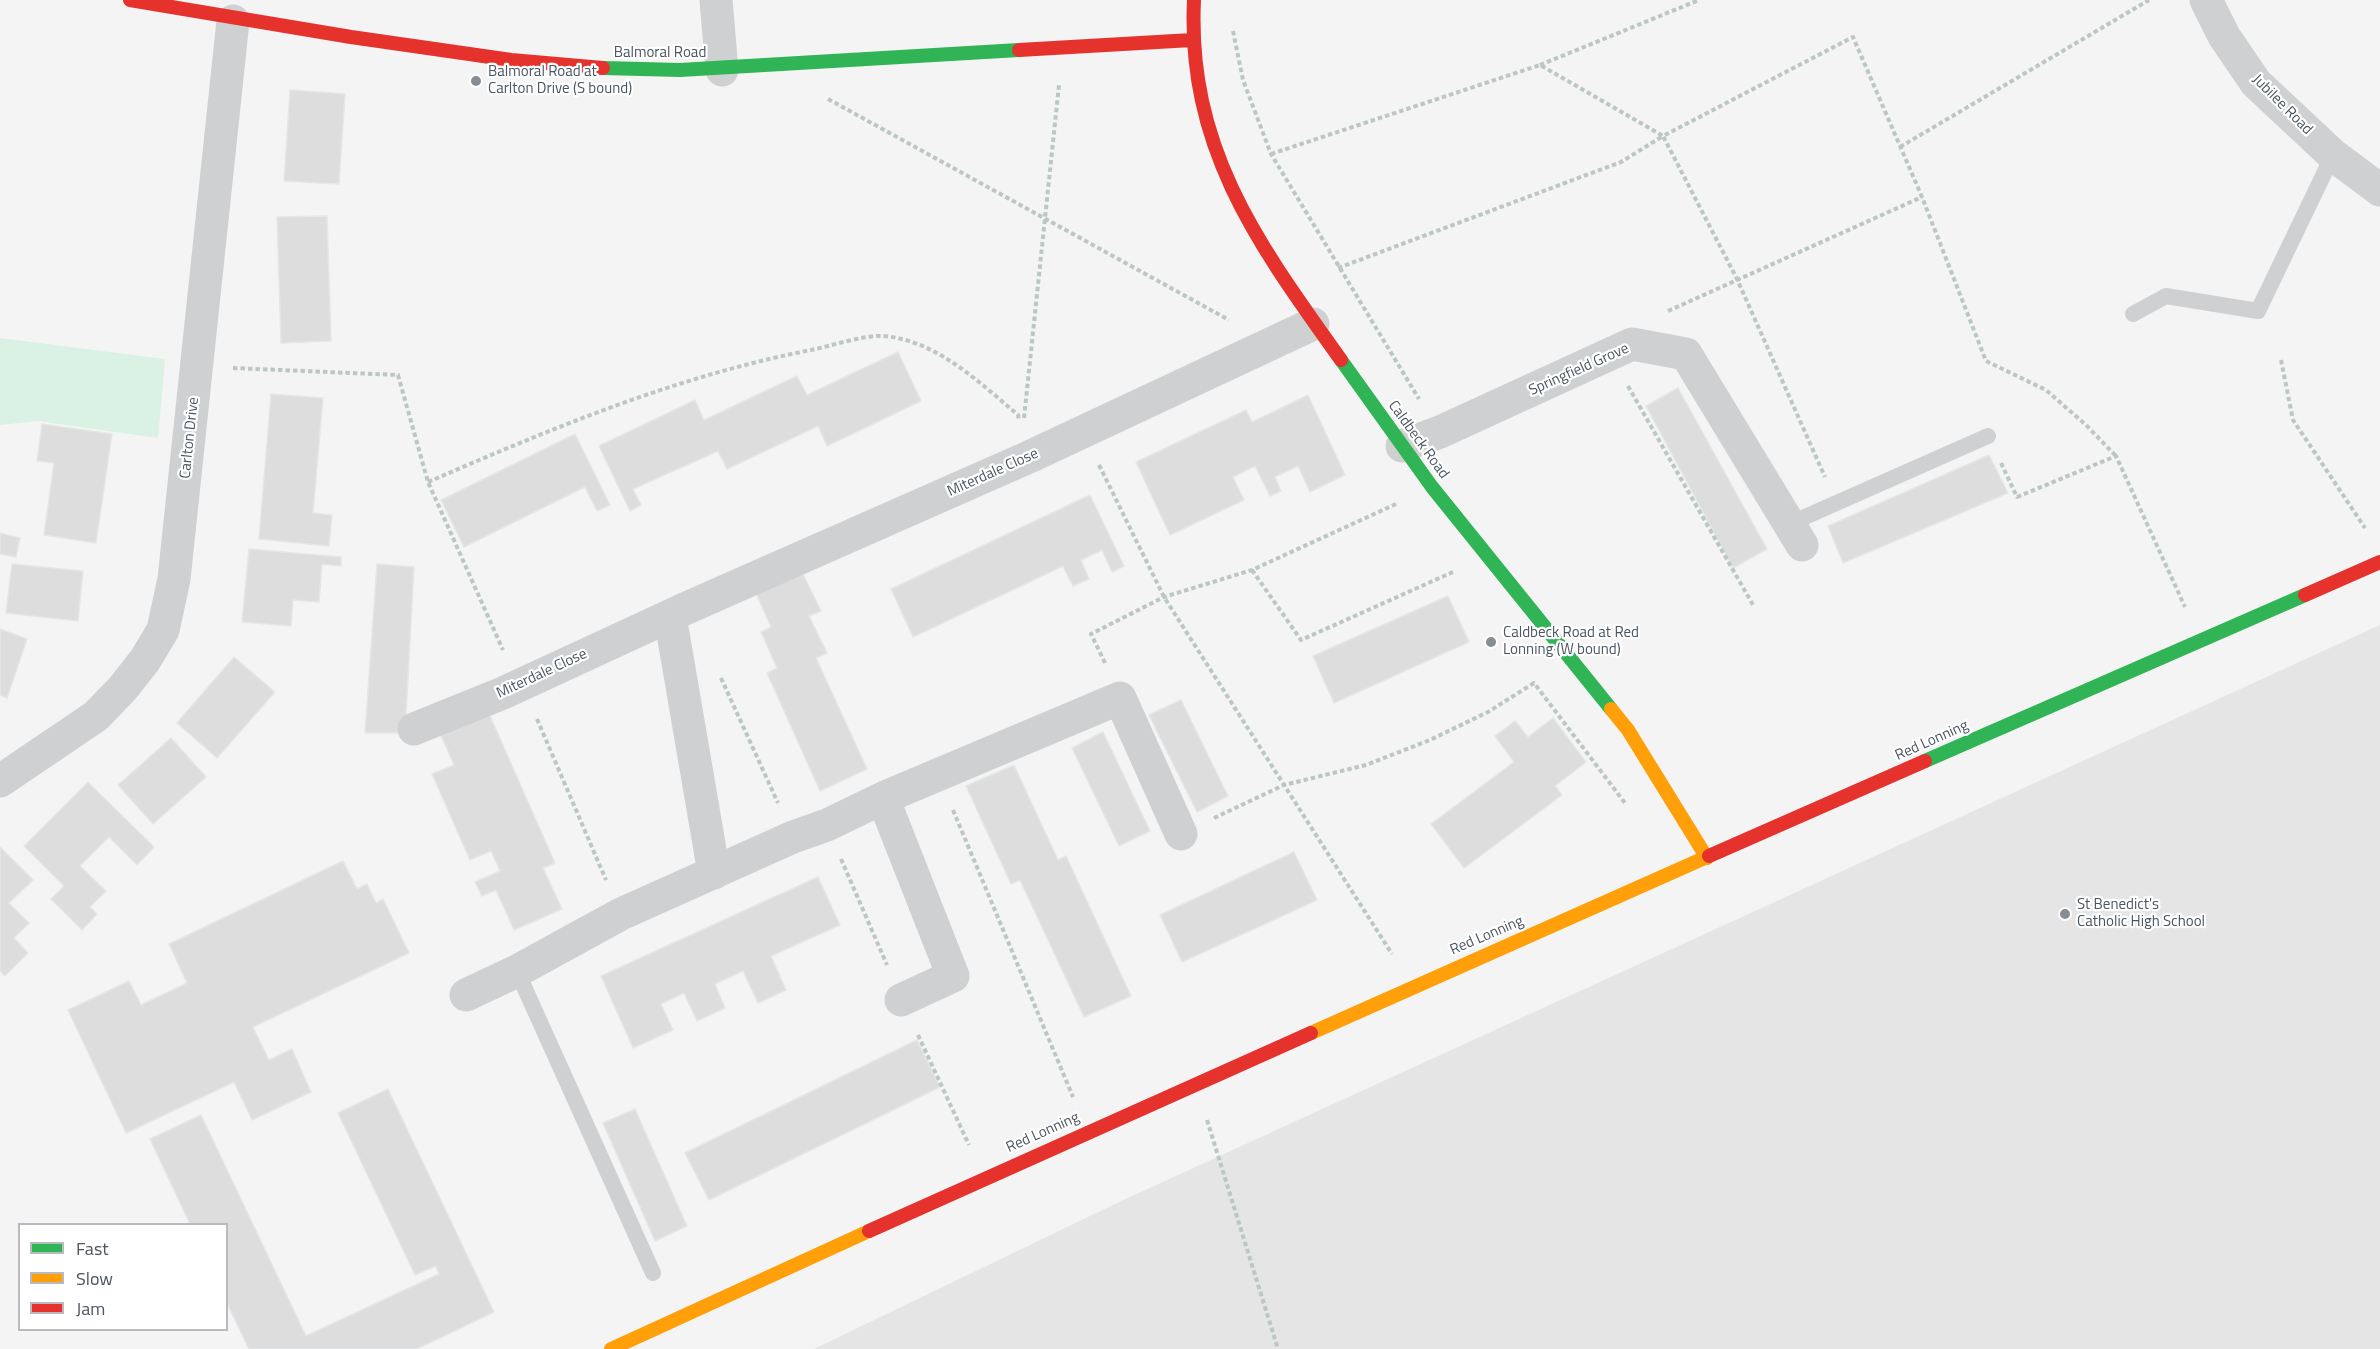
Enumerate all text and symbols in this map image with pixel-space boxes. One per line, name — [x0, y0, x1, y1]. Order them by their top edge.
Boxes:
street label: Balmoral Road — [614, 44, 706, 62]
place label: Balmoral Road at Carlton Drive (S bound) — [488, 63, 632, 98]
street label: Jubilee Road — [2248, 71, 2316, 139]
marker: Balmoral Road at Carlton Drive (S bound) — [469, 74, 483, 88]
street label: Springfield Grove — [1526, 340, 1632, 400]
street label: Carlton Drive — [177, 396, 203, 480]
street label: Caldbeck Road — [1384, 397, 1452, 483]
street label: Miterdale Close — [945, 445, 1041, 501]
place label: Caldbeck Road at Red Lonning (W bound) — [1503, 624, 1639, 659]
marker: Caldbeck Road at Red Lonning (W bound) — [1484, 635, 1498, 649]
street label: Miterdale Close — [494, 645, 590, 703]
street label: Red Lonning — [1893, 717, 1971, 765]
place label: St Benedict's Catholic High School — [2077, 896, 2205, 931]
marker: St Benedict's Catholic High School — [2058, 907, 2072, 921]
street label: Red Lonning — [1448, 912, 1526, 960]
street label: Red Lonning — [1004, 1109, 1082, 1157]
legend — [18, 1223, 228, 1331]
text: Fast — [76, 1235, 109, 1262]
text: Slow — [76, 1265, 113, 1292]
text: Jam — [76, 1295, 105, 1322]

